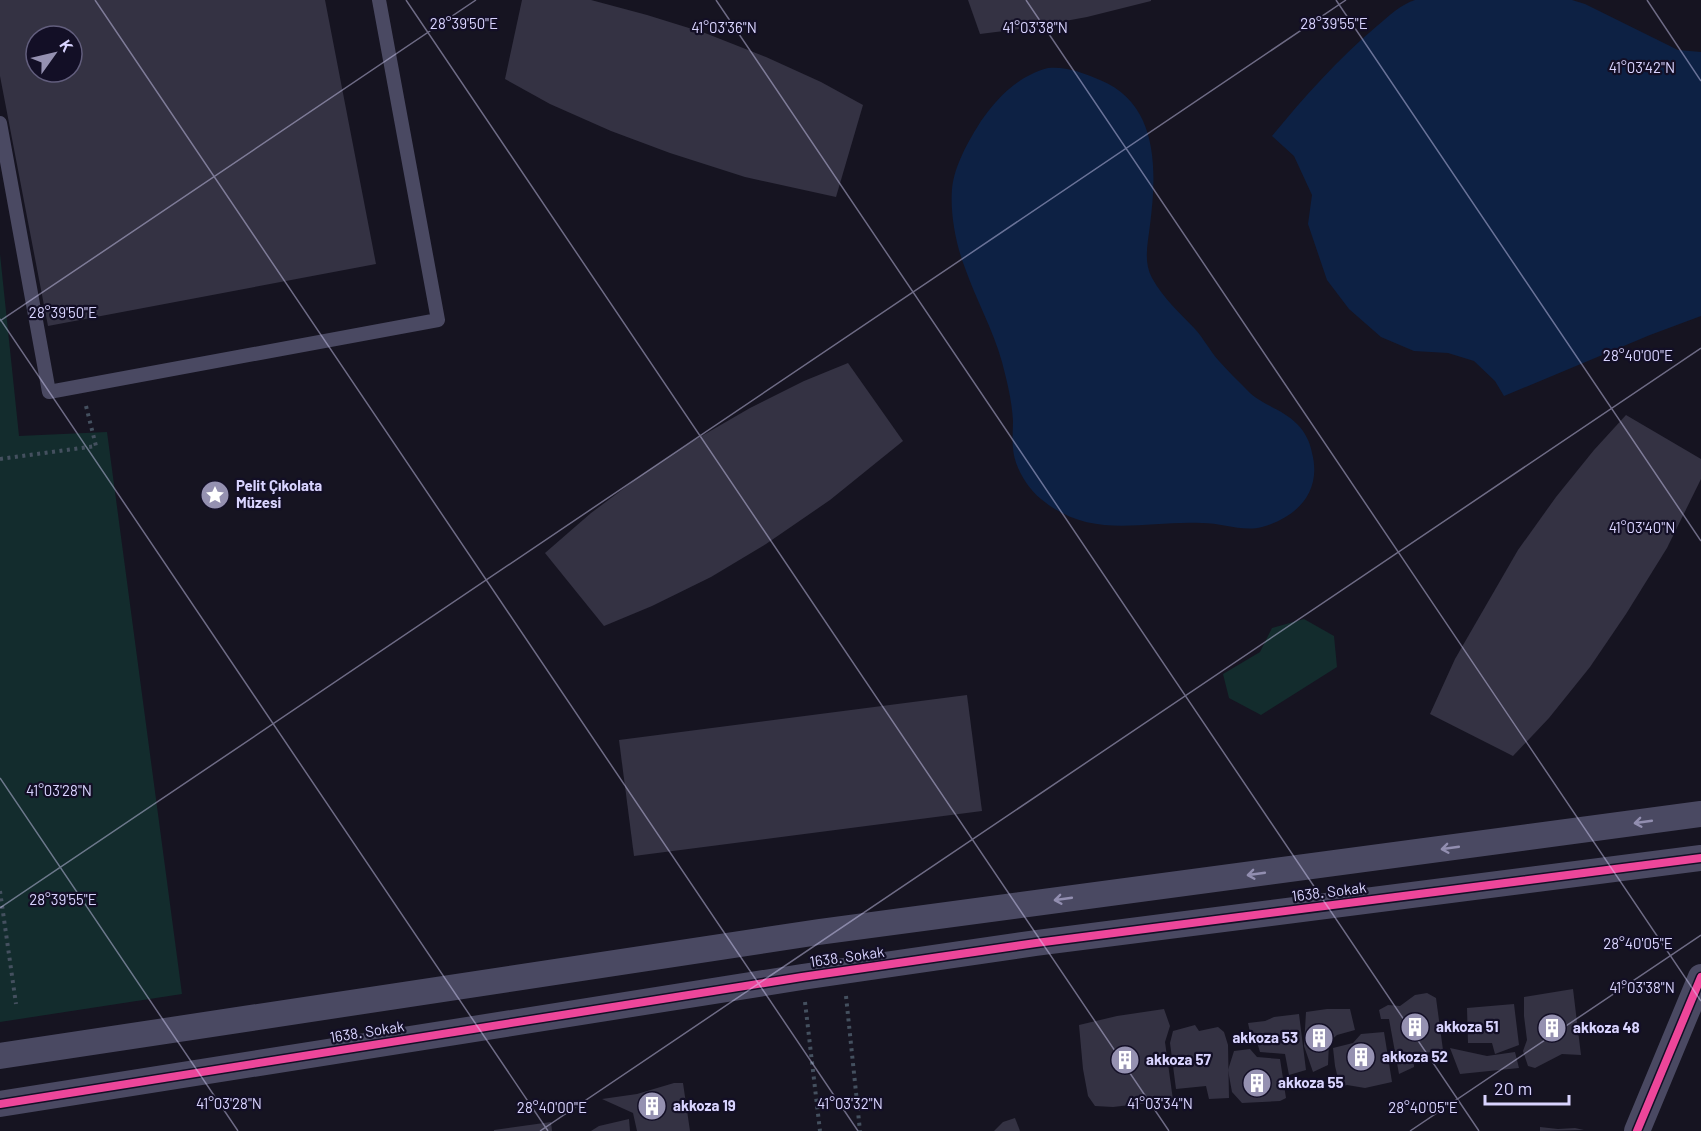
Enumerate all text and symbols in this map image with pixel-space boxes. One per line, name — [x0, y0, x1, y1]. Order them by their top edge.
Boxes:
text: 28°39'50"E — [430, 14, 498, 32]
text: 28°39'55"E — [1300, 14, 1368, 32]
text: 41°03'36"N — [691, 18, 757, 36]
text: 41°03'38"N — [1002, 18, 1068, 36]
north arrow — [24, 24, 84, 84]
text: K — [56, 36, 78, 55]
text: 41°03'42"N — [1609, 58, 1675, 76]
text: 28°39'50"E — [29, 303, 97, 321]
text: 28°40'00"E — [1603, 346, 1673, 364]
place label: Pelit Çıkolata Müzesi — [236, 476, 322, 511]
place icon: Pelit Çıkolata Müzesi — [199, 479, 231, 511]
text: 41°03'40"N — [1609, 518, 1675, 536]
text: 41°03'28"N — [26, 781, 92, 799]
one-way arrow — [1634, 817, 1653, 828]
one-way arrow — [1440, 843, 1460, 854]
one-way arrow — [1247, 868, 1267, 879]
street label: 1638. Sokak — [1290, 877, 1368, 905]
text: 28°39'55"E — [29, 890, 97, 908]
one-way arrow — [1054, 894, 1074, 905]
text: 28°40'05"E — [1603, 934, 1673, 952]
street label: 1638. Sokak — [808, 942, 886, 970]
text: 41°03'38"N — [1609, 978, 1675, 996]
building icon: akkoza 51 — [1399, 1011, 1431, 1043]
building icon: akkoza 48 — [1536, 1012, 1568, 1044]
street label: 1638. Sokak — [328, 1016, 406, 1046]
place label: akkoza 51 — [1436, 1017, 1499, 1035]
place label: akkoza 48 — [1573, 1018, 1640, 1036]
building icon: akkoza 53 — [1303, 1022, 1335, 1054]
place label: akkoza 53 — [1232, 1028, 1298, 1046]
building icon: akkoza 52 — [1345, 1041, 1377, 1073]
building icon: akkoza 57 — [1109, 1044, 1141, 1076]
place label: akkoza 52 — [1382, 1047, 1448, 1065]
place label: akkoza 57 — [1146, 1050, 1211, 1068]
building icon: akkoza 55 — [1241, 1067, 1273, 1099]
scale bar — [1485, 1068, 1569, 1106]
place label: akkoza 55 — [1278, 1073, 1344, 1091]
text: 20 m — [1494, 1077, 1532, 1099]
building icon: akkoza 19 — [636, 1090, 668, 1122]
text: 41°03'28"N — [196, 1094, 262, 1112]
text: 41°03'32"N — [817, 1094, 883, 1112]
text: 41°03'34"N — [1127, 1094, 1193, 1112]
place label: akkoza 19 — [673, 1096, 736, 1114]
text: 28°40'00"E — [517, 1098, 587, 1116]
text: 28°40'05"E — [1388, 1098, 1458, 1116]

